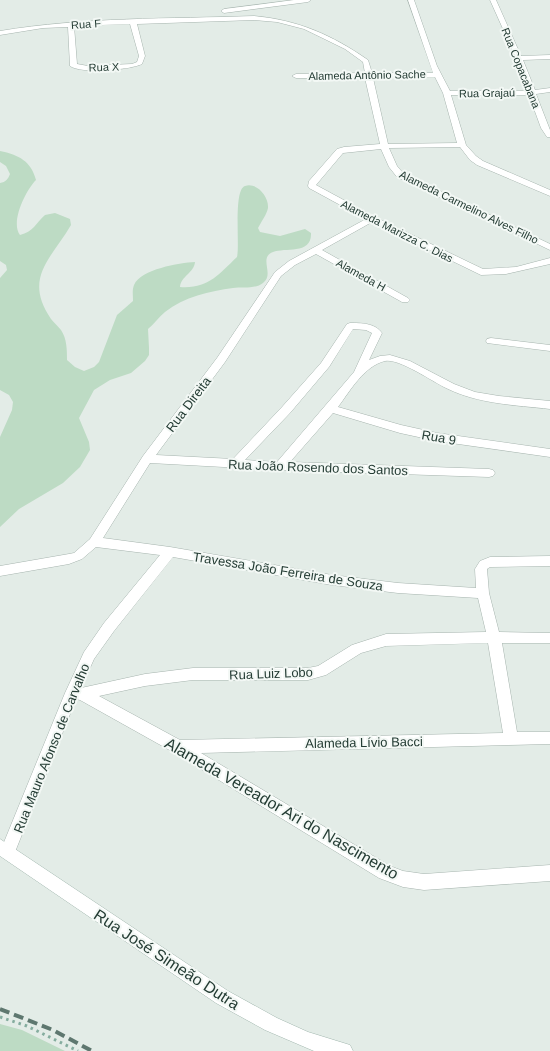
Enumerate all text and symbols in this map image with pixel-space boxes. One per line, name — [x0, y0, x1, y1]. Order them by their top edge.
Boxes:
street label: Rua F — [71, 17, 102, 31]
street label: Rua Copacabana — [499, 26, 543, 111]
street label: Rua X — [89, 60, 120, 74]
street label: Alameda Antônio Sache — [308, 68, 426, 82]
street label: Rua Grajaú — [459, 87, 515, 99]
street label: Alameda Carmelino Alves Filho — [398, 168, 540, 246]
street label: Alameda Marizza C. Dias — [339, 197, 455, 265]
street label: Alameda H — [334, 257, 388, 293]
street label: Rua Direita — [163, 373, 214, 435]
street label: Rua 9 — [421, 427, 457, 448]
street label: Rua João Rosendo dos Santos — [228, 457, 409, 478]
street label: Travessa João Ferreira de Souza — [192, 549, 385, 594]
street label: Rua Mauro Afonso de Carvalho — [11, 661, 92, 835]
street label: Rua Luiz Lobo — [229, 665, 313, 682]
street label: Alameda Vereador Ari do Nascimento — [162, 734, 402, 883]
street label: Alameda Lívio Bacci — [305, 734, 423, 751]
street label: Rua José Simeão Dutra — [91, 906, 243, 1013]

